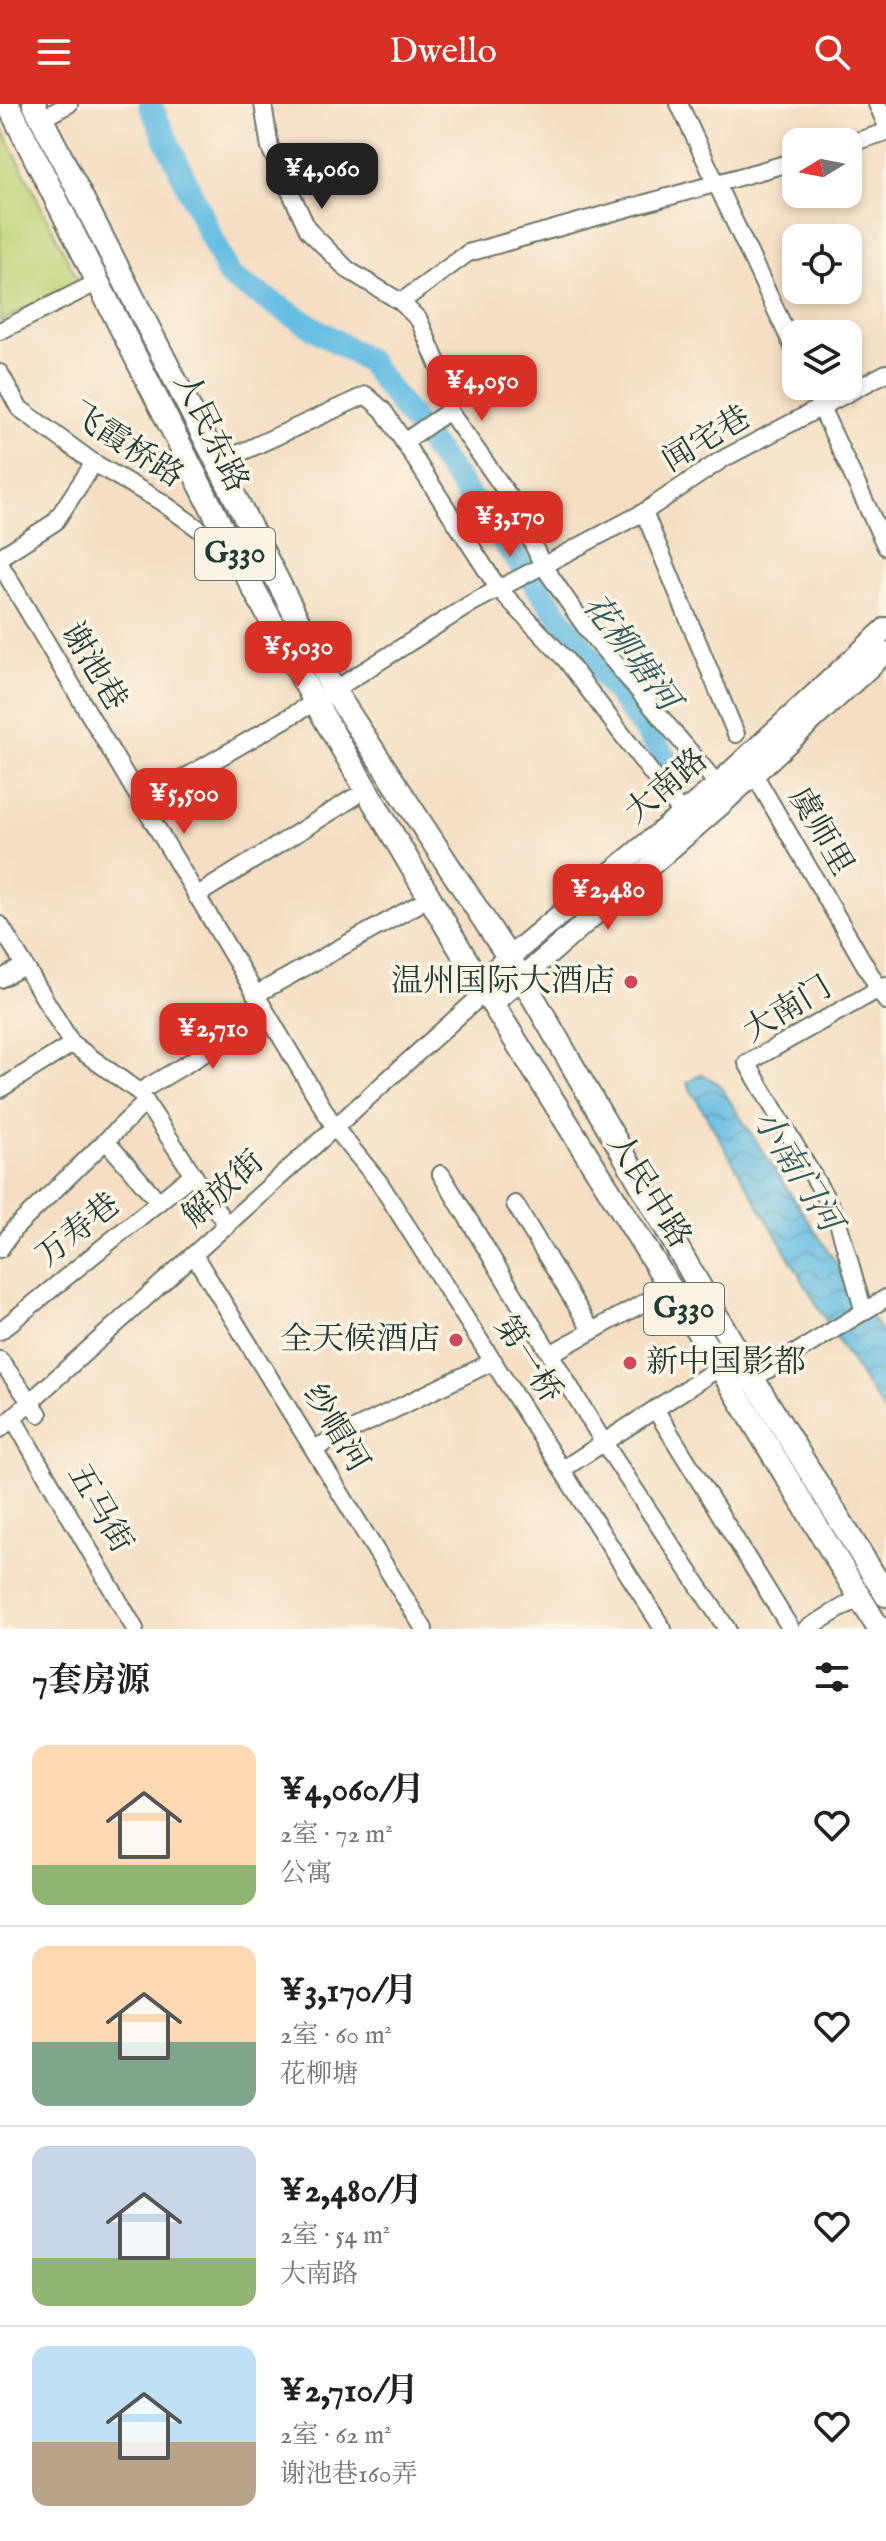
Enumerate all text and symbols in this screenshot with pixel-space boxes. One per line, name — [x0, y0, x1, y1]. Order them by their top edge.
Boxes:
text: Dwello — [389, 29, 497, 75]
icon: menu — [32, 30, 76, 74]
icon: search — [810, 30, 854, 74]
north arrow — [782, 128, 862, 208]
map controls — [782, 128, 862, 400]
pin: ¥4,060 — [257, 143, 387, 211]
text: ¥4,060 — [284, 152, 360, 185]
button: locate — [782, 224, 862, 304]
button: layers — [782, 320, 862, 400]
pin: ¥4,050 — [417, 355, 547, 423]
text: ¥4,050 — [445, 364, 519, 397]
street label: 人民东路 — [164, 366, 256, 500]
street label: 飞霞桥路 — [61, 394, 191, 498]
street label: 闻宅巷 — [655, 398, 759, 482]
pin: ¥3,170 — [445, 491, 575, 559]
text: ¥3,170 — [475, 500, 545, 533]
road number: G330 — [195, 528, 275, 580]
water label: 花柳塘河 — [572, 586, 692, 725]
street label: 谢池巷 — [51, 615, 135, 719]
pin: ¥5,030 — [233, 621, 363, 689]
text: ¥5,030 — [263, 630, 333, 663]
street label: 大南路 — [617, 740, 717, 834]
pin: ¥5,500 — [119, 768, 249, 836]
text: ¥5,500 — [149, 777, 219, 810]
street label: 虞师里 — [778, 780, 862, 884]
pin: ¥2,480 — [543, 864, 673, 932]
text: ¥2,480 — [571, 873, 645, 906]
place label: 温州国际大酒店 — [391, 962, 615, 1003]
street label: 大南门 — [736, 968, 840, 1052]
marker: 温州国际大酒店 — [622, 973, 640, 991]
pin: ¥2,710 — [148, 1003, 278, 1071]
text: ¥2,710 — [177, 1012, 249, 1045]
water label: 小南门河 — [742, 1102, 853, 1245]
street label: 人民中路 — [597, 1126, 699, 1256]
street label: 解放街 — [175, 1143, 273, 1237]
street label: 万寿巷 — [29, 1185, 129, 1277]
road number: G330 — [644, 1283, 724, 1335]
street label: 第一桥 — [484, 1309, 570, 1411]
place label: 全天候酒店 — [280, 1320, 440, 1361]
marker: 全天候酒店 — [447, 1331, 465, 1349]
place label: 新中国影都 — [646, 1343, 806, 1384]
marker: 新中国影都 — [621, 1354, 639, 1372]
street label: 纱帽河 — [293, 1377, 377, 1481]
street label: 五马街 — [57, 1457, 141, 1561]
icon: filters — [810, 1655, 854, 1699]
text: 7套房源 — [32, 1660, 150, 1703]
text: ¥4,060/月 — [280, 1769, 425, 1812]
icon: home — [96, 1777, 192, 1873]
icon: heart — [810, 1803, 854, 1847]
text: 2室 · 72 m² — [280, 1818, 393, 1851]
text: 公寓 — [280, 1857, 332, 1890]
text: ¥3,170/月 — [280, 1970, 417, 2013]
icon: home — [96, 1978, 192, 2074]
icon: heart — [810, 2004, 854, 2048]
text: 2室 · 60 m² — [280, 2019, 392, 2052]
text: 花柳塘 — [280, 2058, 358, 2091]
text: ¥2,480/月 — [280, 2170, 423, 2213]
icon: home — [96, 2178, 192, 2274]
icon: heart — [810, 2204, 854, 2248]
text: 2室 · 54 m² — [280, 2219, 390, 2252]
text: 大南路 — [280, 2258, 358, 2291]
text: ¥2,710/月 — [280, 2370, 419, 2413]
icon: home — [96, 2378, 192, 2474]
icon: heart — [810, 2404, 854, 2448]
text: 2室 · 62 m² — [280, 2419, 391, 2452]
text: 谢池巷160弄 — [280, 2458, 417, 2491]

